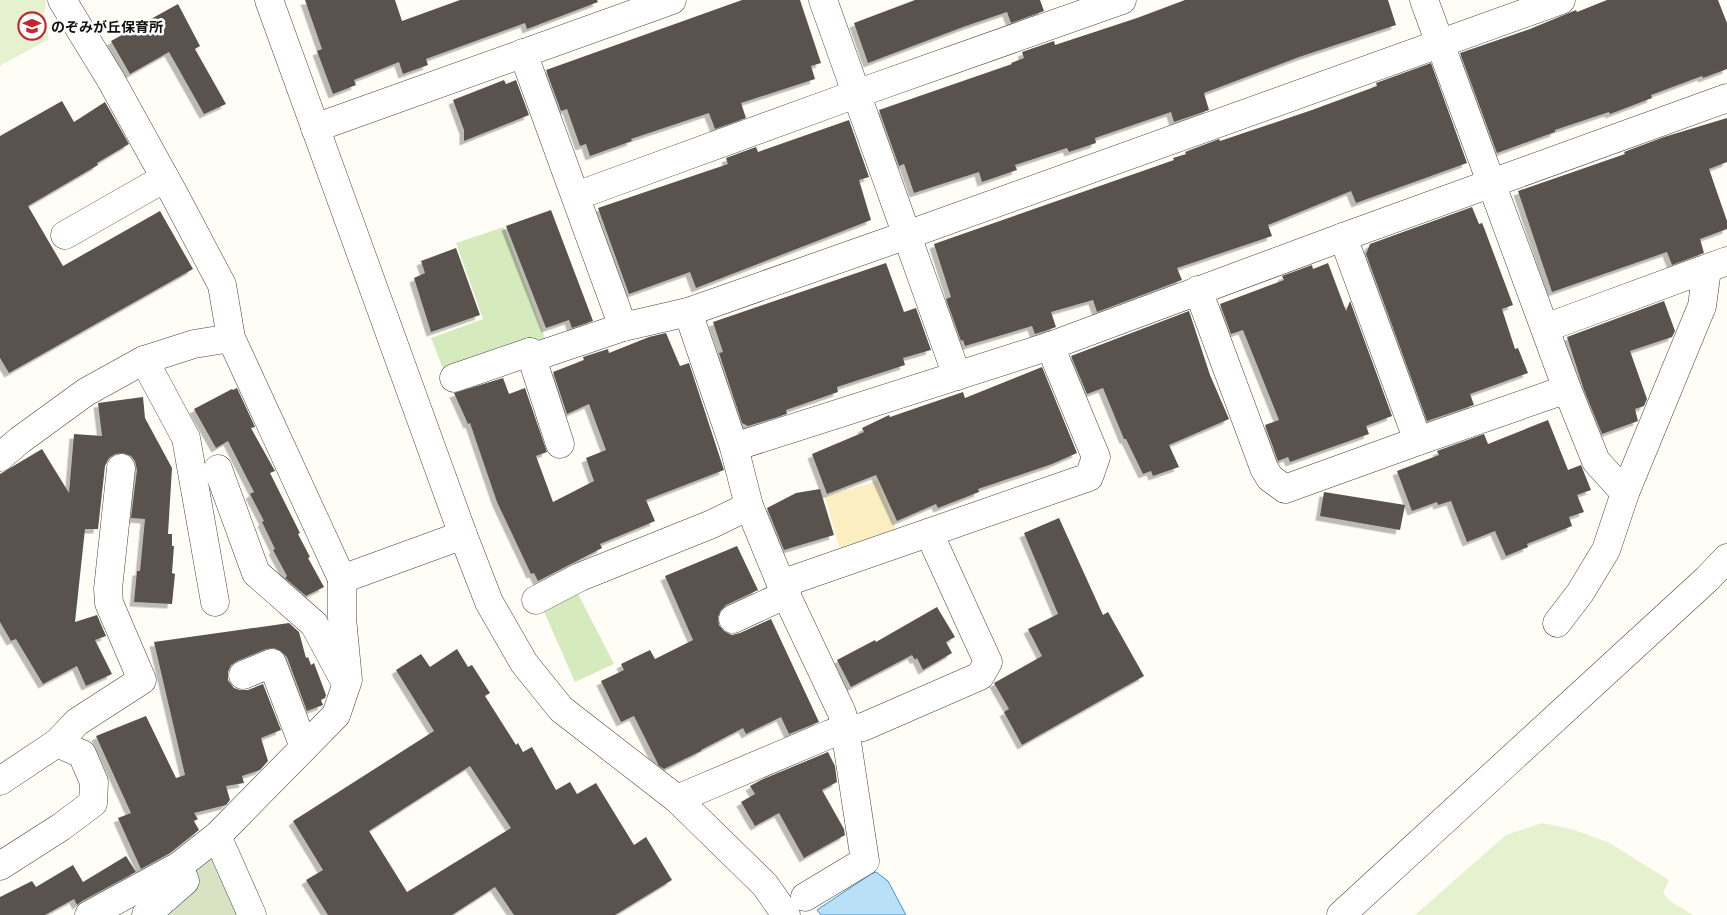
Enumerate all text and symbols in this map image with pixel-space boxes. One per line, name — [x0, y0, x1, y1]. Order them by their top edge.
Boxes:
school or university icon: のぞみが丘保育所 — [17, 11, 47, 41]
place label: のぞみが丘保育所 — [51, 16, 163, 36]

